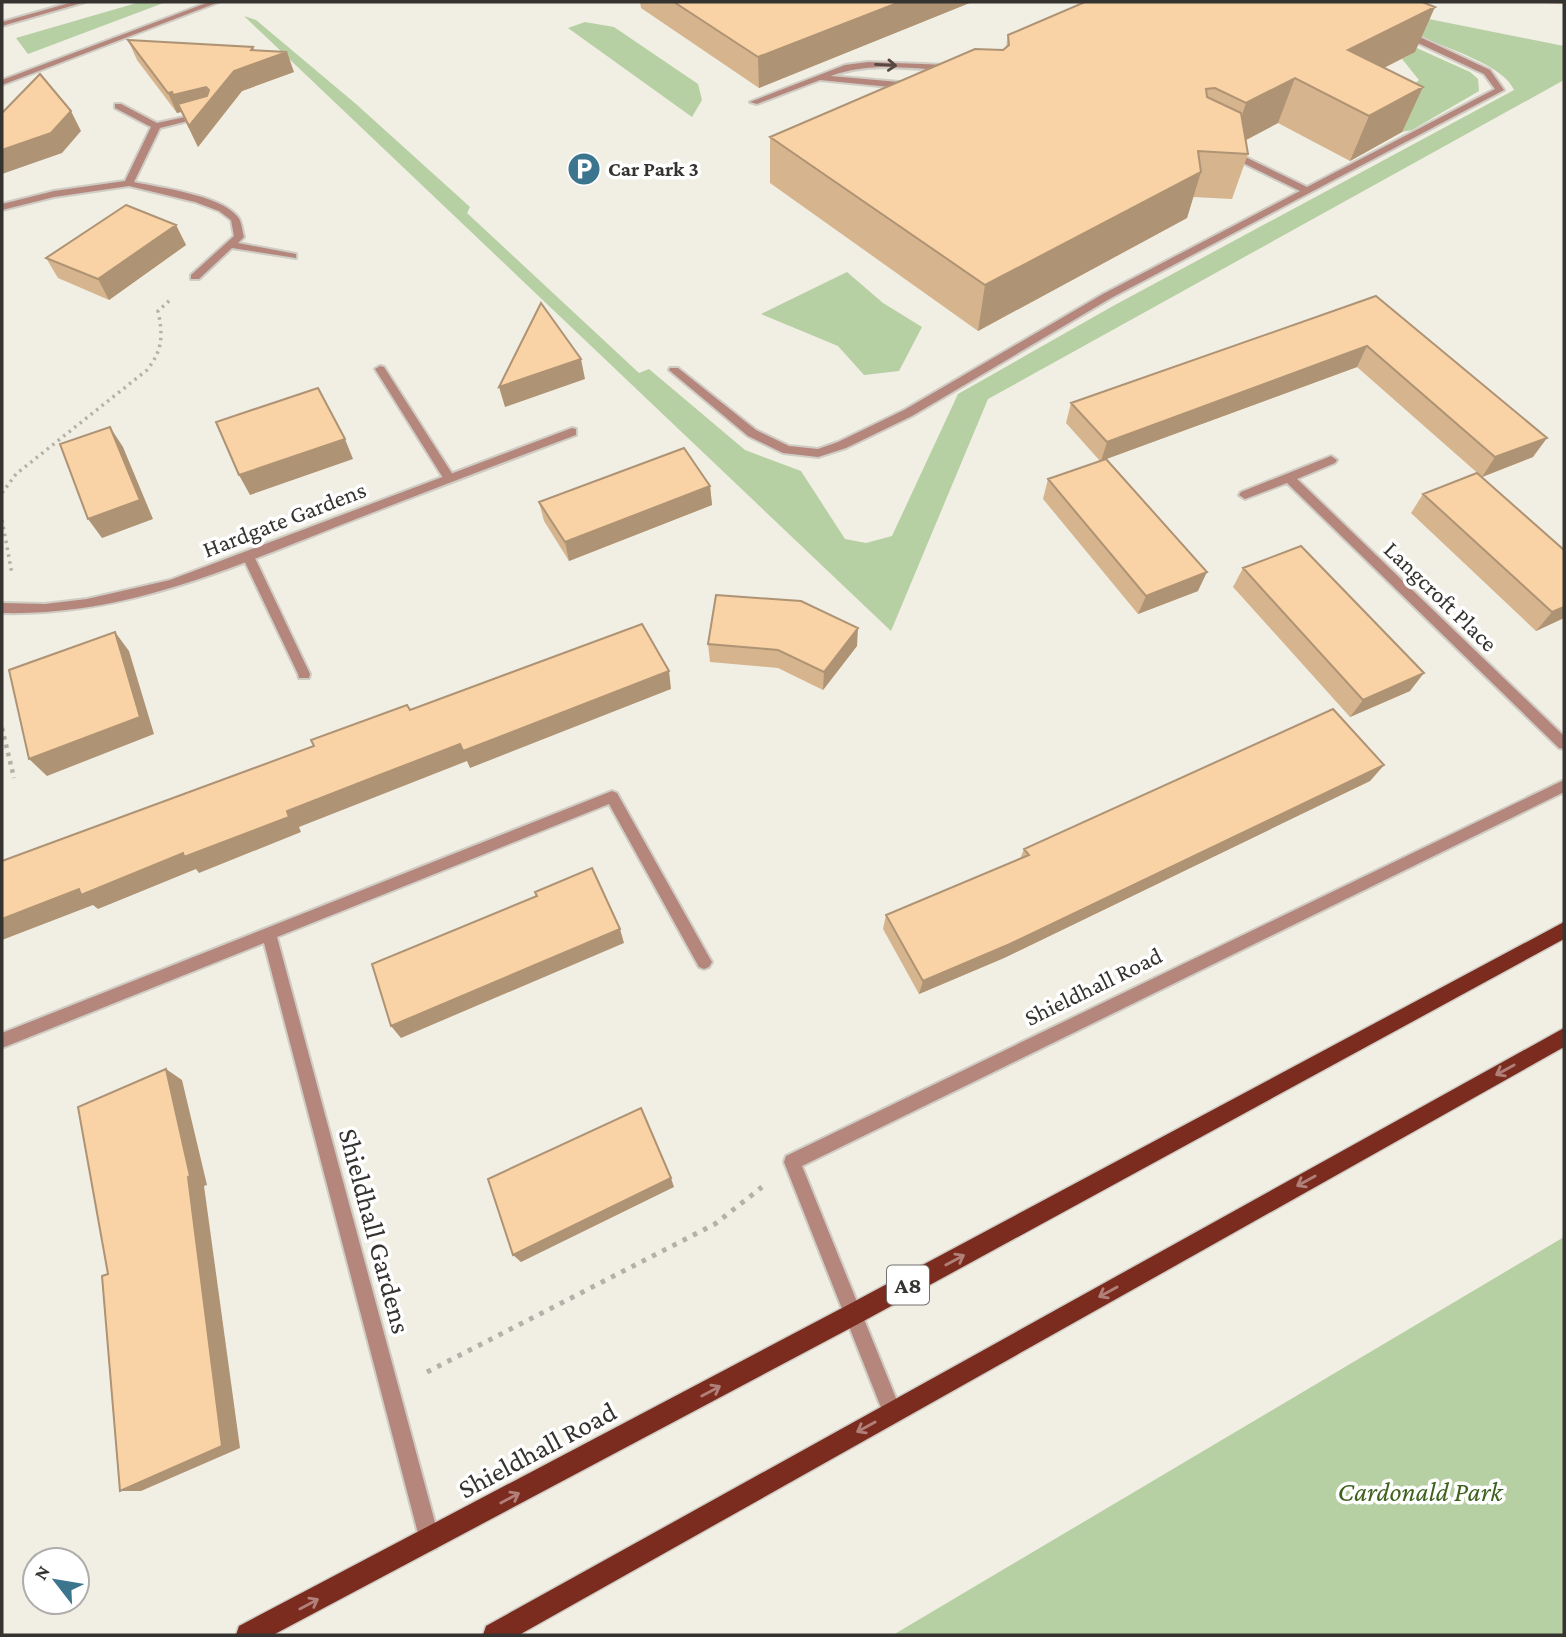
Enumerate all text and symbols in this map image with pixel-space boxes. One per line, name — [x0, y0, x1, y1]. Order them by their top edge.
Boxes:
one-way arrow — [875, 58, 898, 71]
parking icon: Car Park 3 — [565, 150, 603, 188]
place label: Car Park 3 — [608, 157, 699, 181]
street label: Hardgate Gardens — [199, 475, 369, 563]
street label: Langcroft Place — [1379, 535, 1503, 657]
street label: Shieldhall Road — [1020, 941, 1166, 1031]
one-way arrow — [1495, 1063, 1515, 1077]
street label: Shieldhall Gardens — [333, 1125, 417, 1337]
one-way arrow — [1296, 1175, 1317, 1188]
one-way arrow — [944, 1253, 964, 1267]
road number: A8 — [887, 1266, 929, 1304]
one-way arrow — [1098, 1285, 1118, 1299]
one-way arrow — [700, 1383, 721, 1397]
street label: Shieldhall Road — [453, 1395, 622, 1505]
one-way arrow — [857, 1420, 877, 1434]
park label: Cardonald Park — [1338, 1476, 1504, 1507]
one-way arrow — [499, 1490, 520, 1504]
north arrow — [21, 1546, 91, 1616]
text: N — [30, 1562, 54, 1583]
one-way arrow — [298, 1596, 319, 1610]

